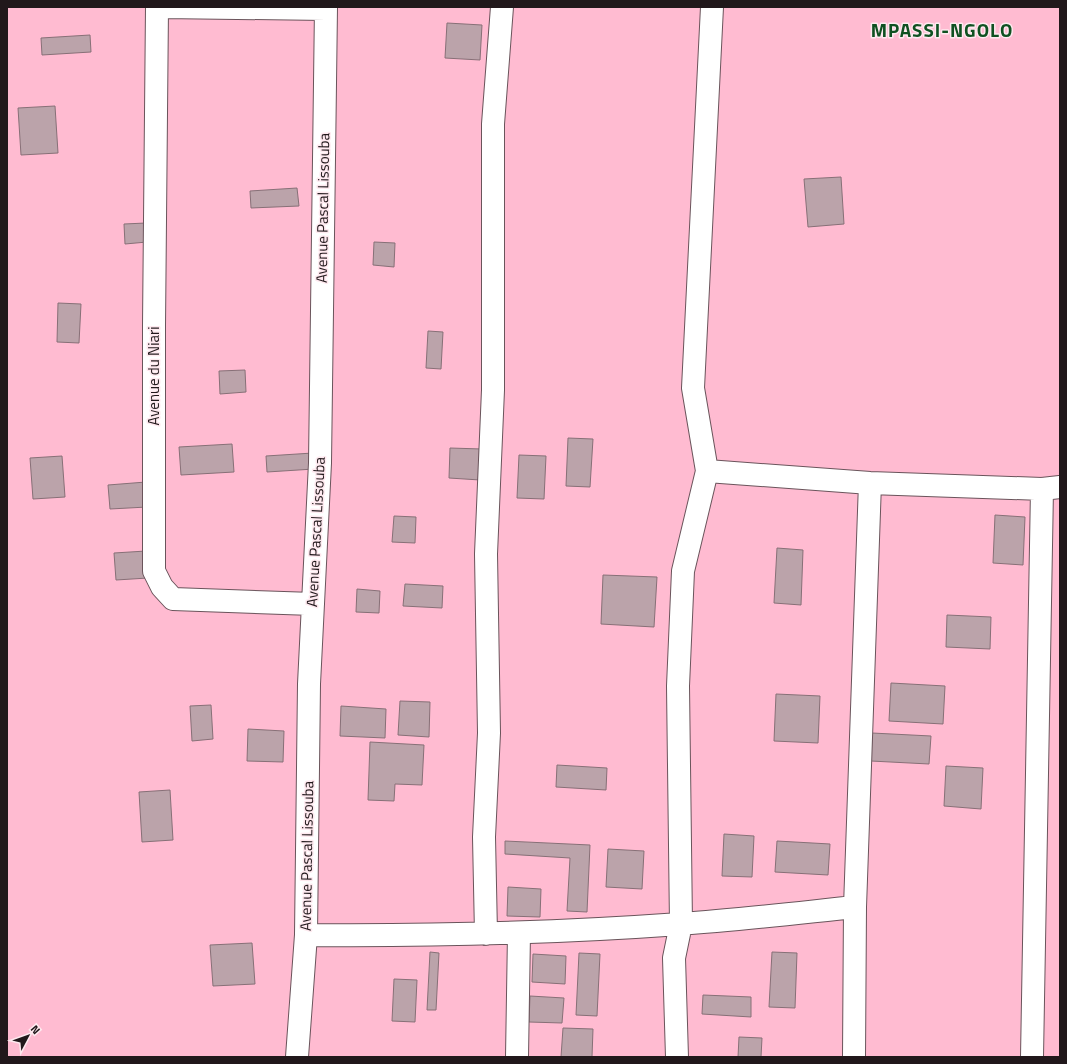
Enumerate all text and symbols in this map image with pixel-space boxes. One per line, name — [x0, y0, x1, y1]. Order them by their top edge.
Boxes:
district label: MPASSI-NGOLO — [871, 15, 1013, 44]
street label: Avenue Pascal Lissouba — [310, 132, 335, 283]
street label: Avenue du Niari — [142, 327, 165, 425]
street label: Avenue Pascal Lissouba — [300, 456, 331, 608]
street label: Avenue Pascal Lissouba — [294, 780, 319, 931]
north arrow — [8, 1016, 48, 1056]
text: N — [27, 1021, 44, 1038]

